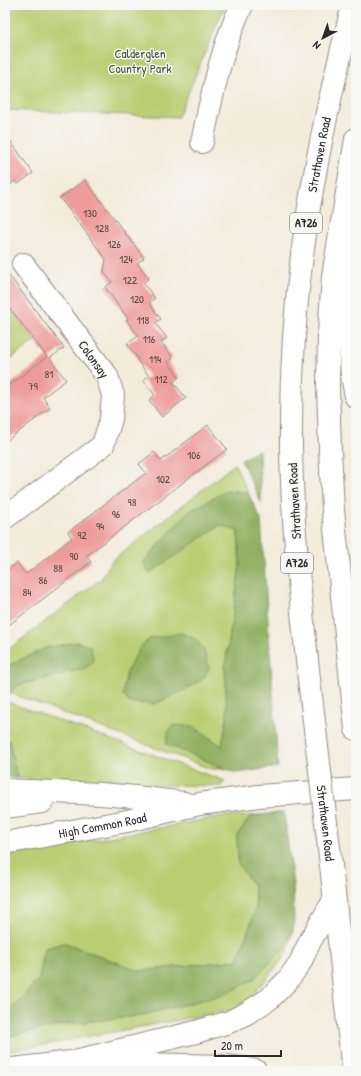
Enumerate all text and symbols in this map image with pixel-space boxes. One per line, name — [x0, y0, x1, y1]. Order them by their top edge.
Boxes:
north arrow — [303, 18, 343, 58]
text: N — [310, 38, 323, 53]
park label: Calderglen Country Park — [108, 44, 172, 77]
street label: Strathaven Road — [303, 115, 335, 194]
house number: 130 — [83, 206, 97, 220]
road number: A726 — [290, 213, 322, 233]
house number: 128 — [95, 221, 109, 235]
house number: 126 — [107, 237, 121, 251]
house number: 124 — [119, 252, 133, 266]
house number: 122 — [123, 273, 137, 287]
house number: 120 — [130, 292, 144, 306]
house number: 118 — [137, 313, 150, 327]
house number: 116 — [143, 332, 156, 346]
street label: Colonsay — [74, 336, 114, 382]
house number: 114 — [149, 352, 161, 366]
house number: 81 — [45, 367, 53, 381]
house number: 112 — [154, 372, 168, 386]
house number: 79 — [28, 379, 38, 393]
house number: 106 — [187, 448, 201, 462]
street label: Strathaven Road — [283, 463, 305, 539]
house number: 102 — [156, 472, 170, 486]
house number: 98 — [128, 495, 137, 509]
house number: 96 — [112, 507, 121, 521]
house number: 94 — [96, 519, 104, 533]
house number: 92 — [77, 528, 87, 542]
house number: 90 — [70, 549, 79, 563]
road number: A726 — [281, 553, 313, 573]
house number: 88 — [53, 561, 63, 575]
house number: 86 — [38, 573, 48, 587]
house number: 84 — [23, 585, 31, 599]
street label: Strathaven Road — [313, 784, 339, 862]
street label: High Common Road — [57, 808, 148, 842]
scale bar — [215, 1032, 281, 1058]
text: 20 m — [221, 1037, 243, 1054]

